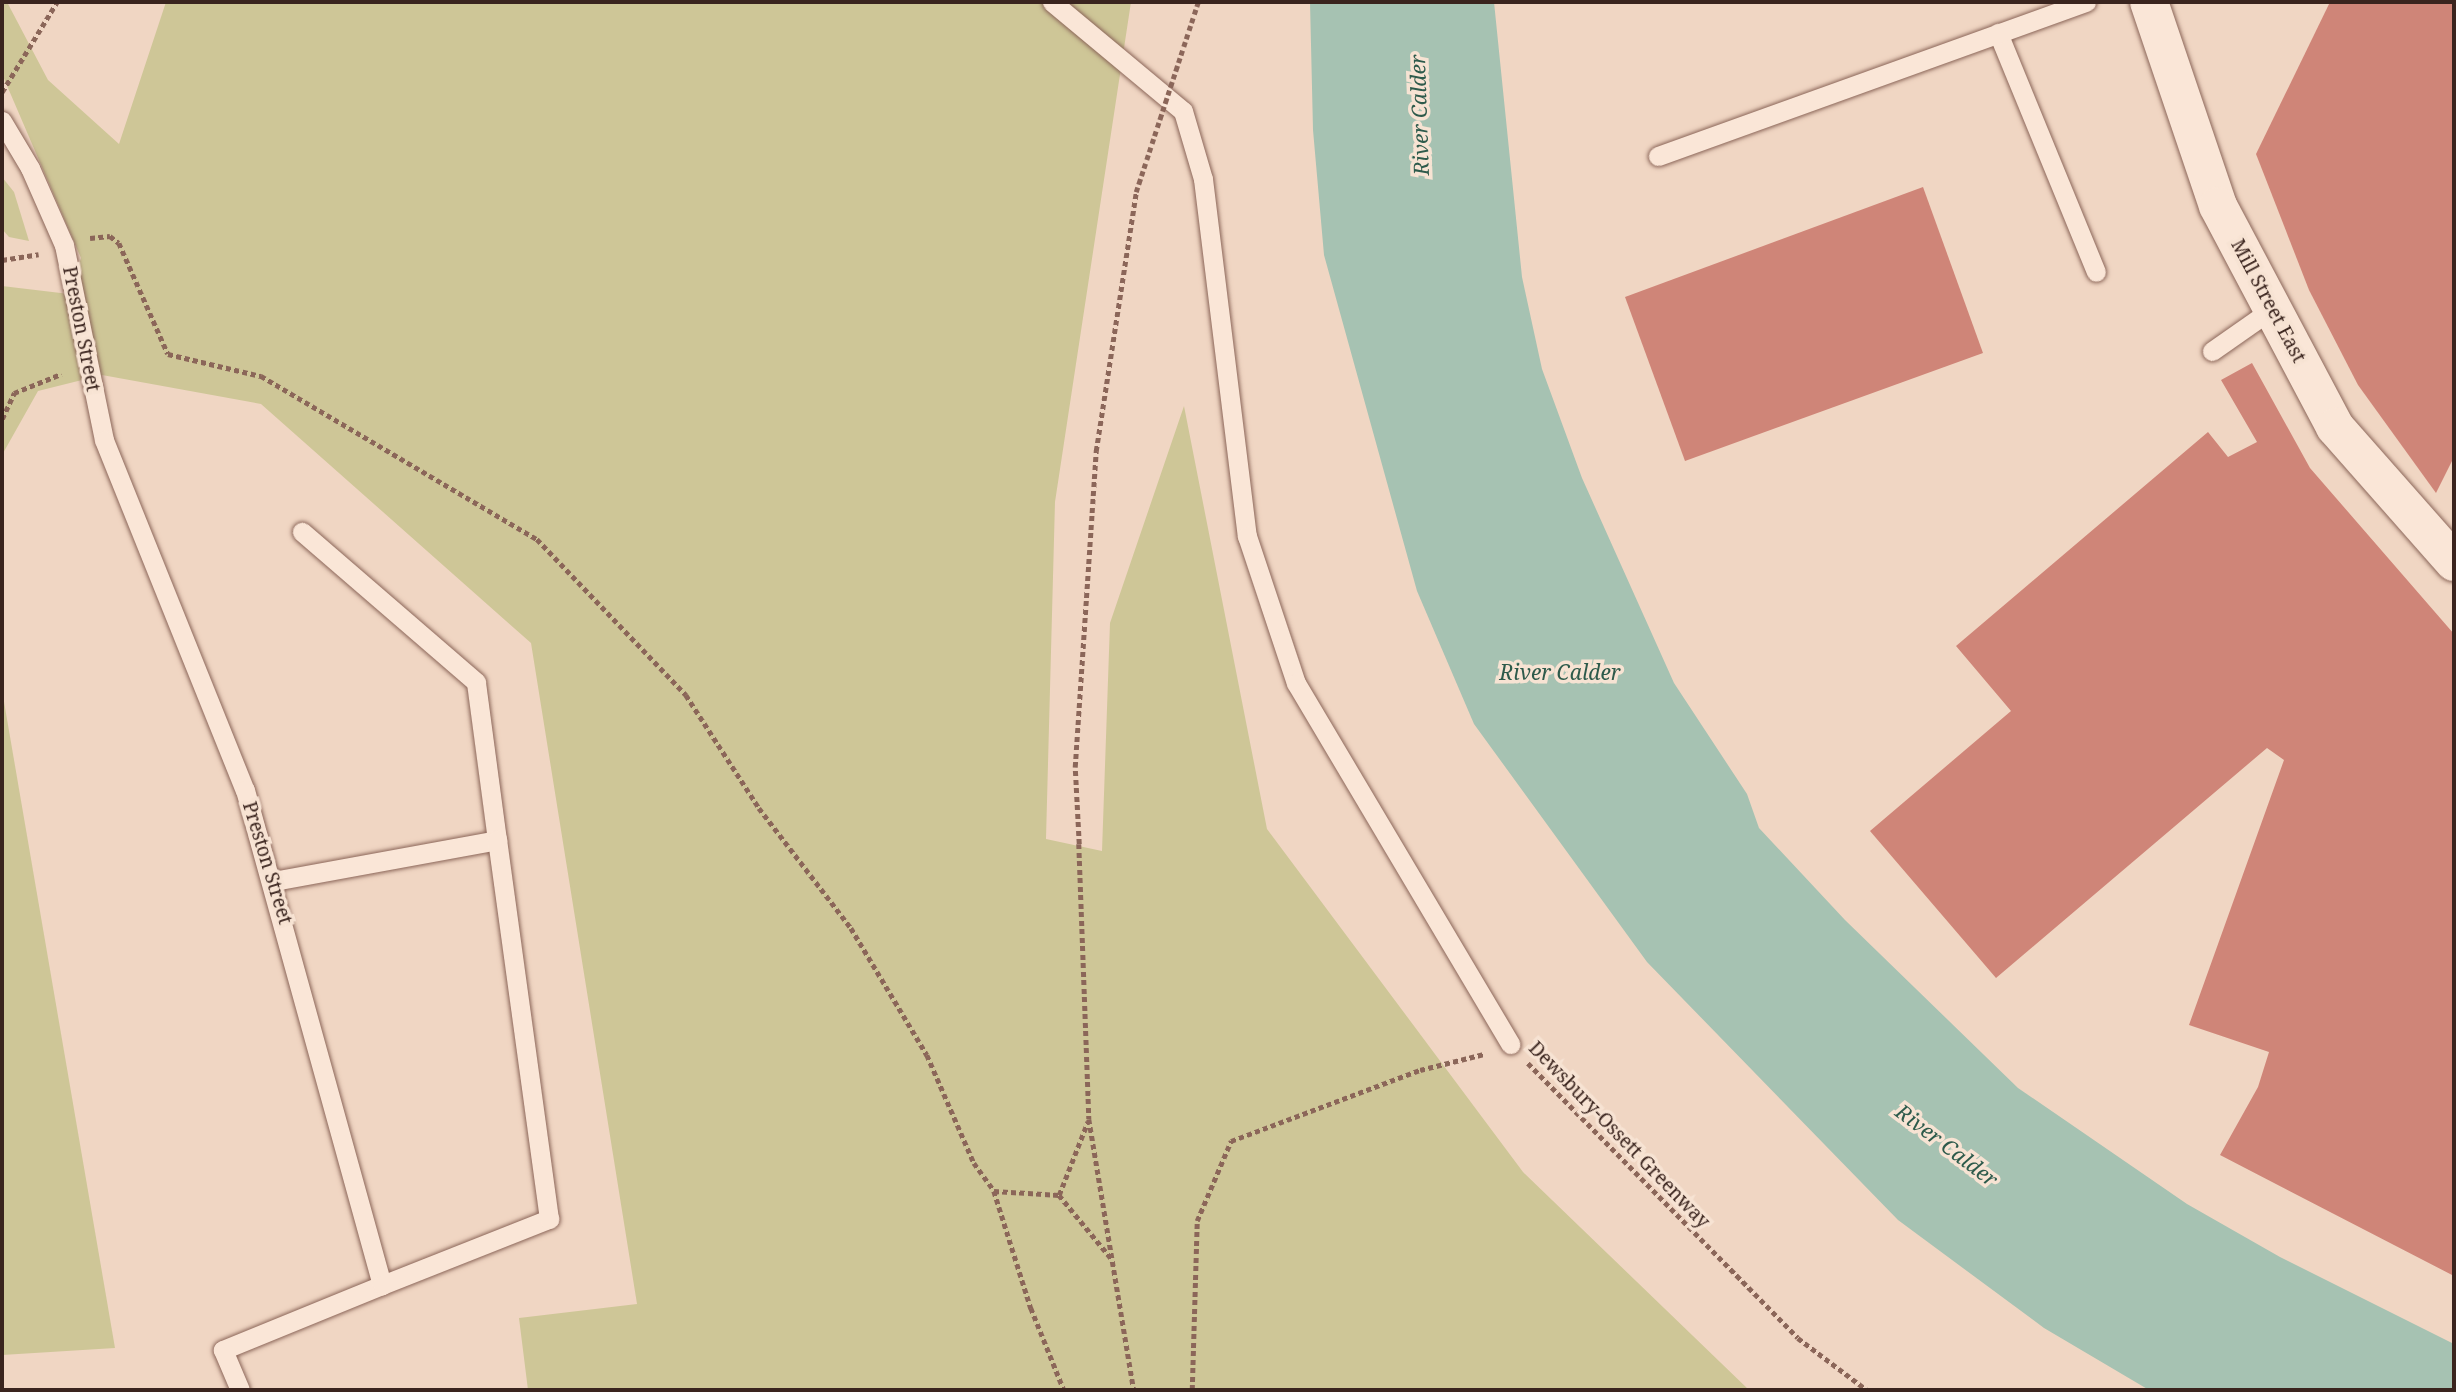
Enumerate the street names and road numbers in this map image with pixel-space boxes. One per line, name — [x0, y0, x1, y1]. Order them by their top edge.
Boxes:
street label: Mill Street East — [2226, 235, 2310, 367]
street label: Preston Street — [58, 264, 104, 394]
street label: Preston Street — [238, 799, 296, 927]
street label: Dewsbury-Ossett Greenway — [1524, 1037, 1714, 1233]

